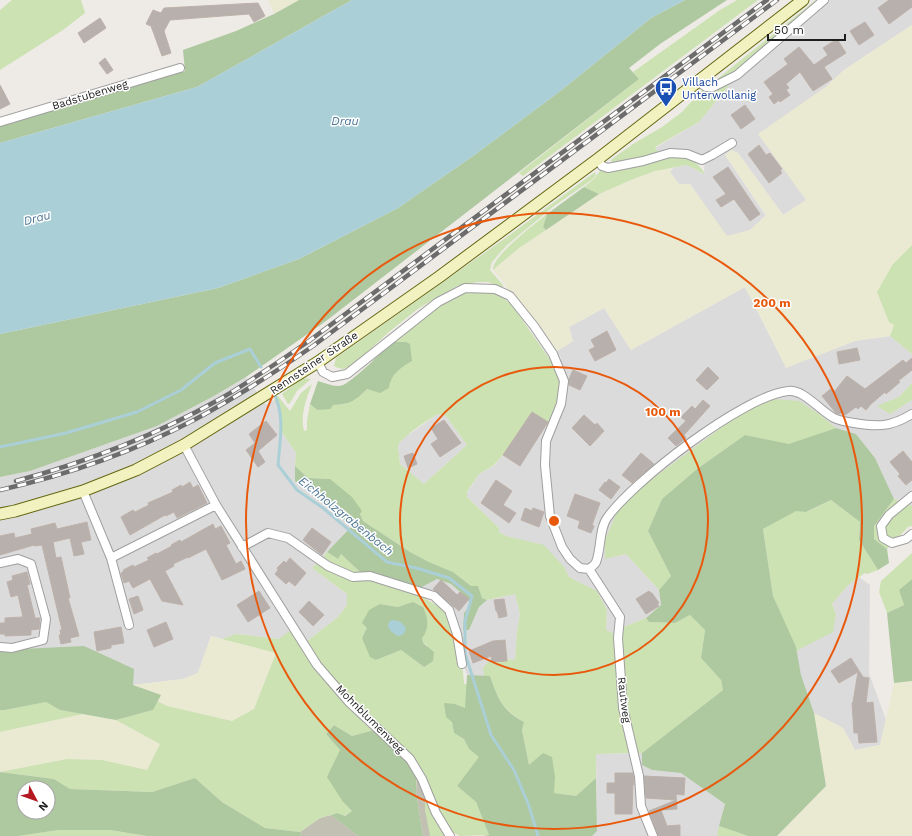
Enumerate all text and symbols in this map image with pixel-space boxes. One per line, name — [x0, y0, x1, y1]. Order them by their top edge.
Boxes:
scale bar — [768, 16, 845, 42]
text: 50 m — [774, 23, 804, 37]
bus stop icon: Villach Unterwollanig — [653, 75, 679, 108]
place label: Villach Unterwollanig — [682, 76, 756, 102]
street label: Badstubenweg — [50, 77, 130, 113]
water label: Drau — [331, 114, 359, 128]
water label: Drau — [22, 208, 52, 228]
text: 200 m — [753, 296, 791, 310]
street label: Rennsteiner Straße — [268, 329, 360, 397]
text: 100 m — [645, 405, 681, 419]
water label: Eichholzgrabenbach — [296, 474, 396, 558]
centre of rings — [547, 514, 561, 528]
street label: Rautweg — [615, 676, 633, 724]
street label: Mohnblumenweg — [333, 682, 407, 756]
north arrow — [16, 780, 56, 820]
text: N — [36, 799, 51, 814]

